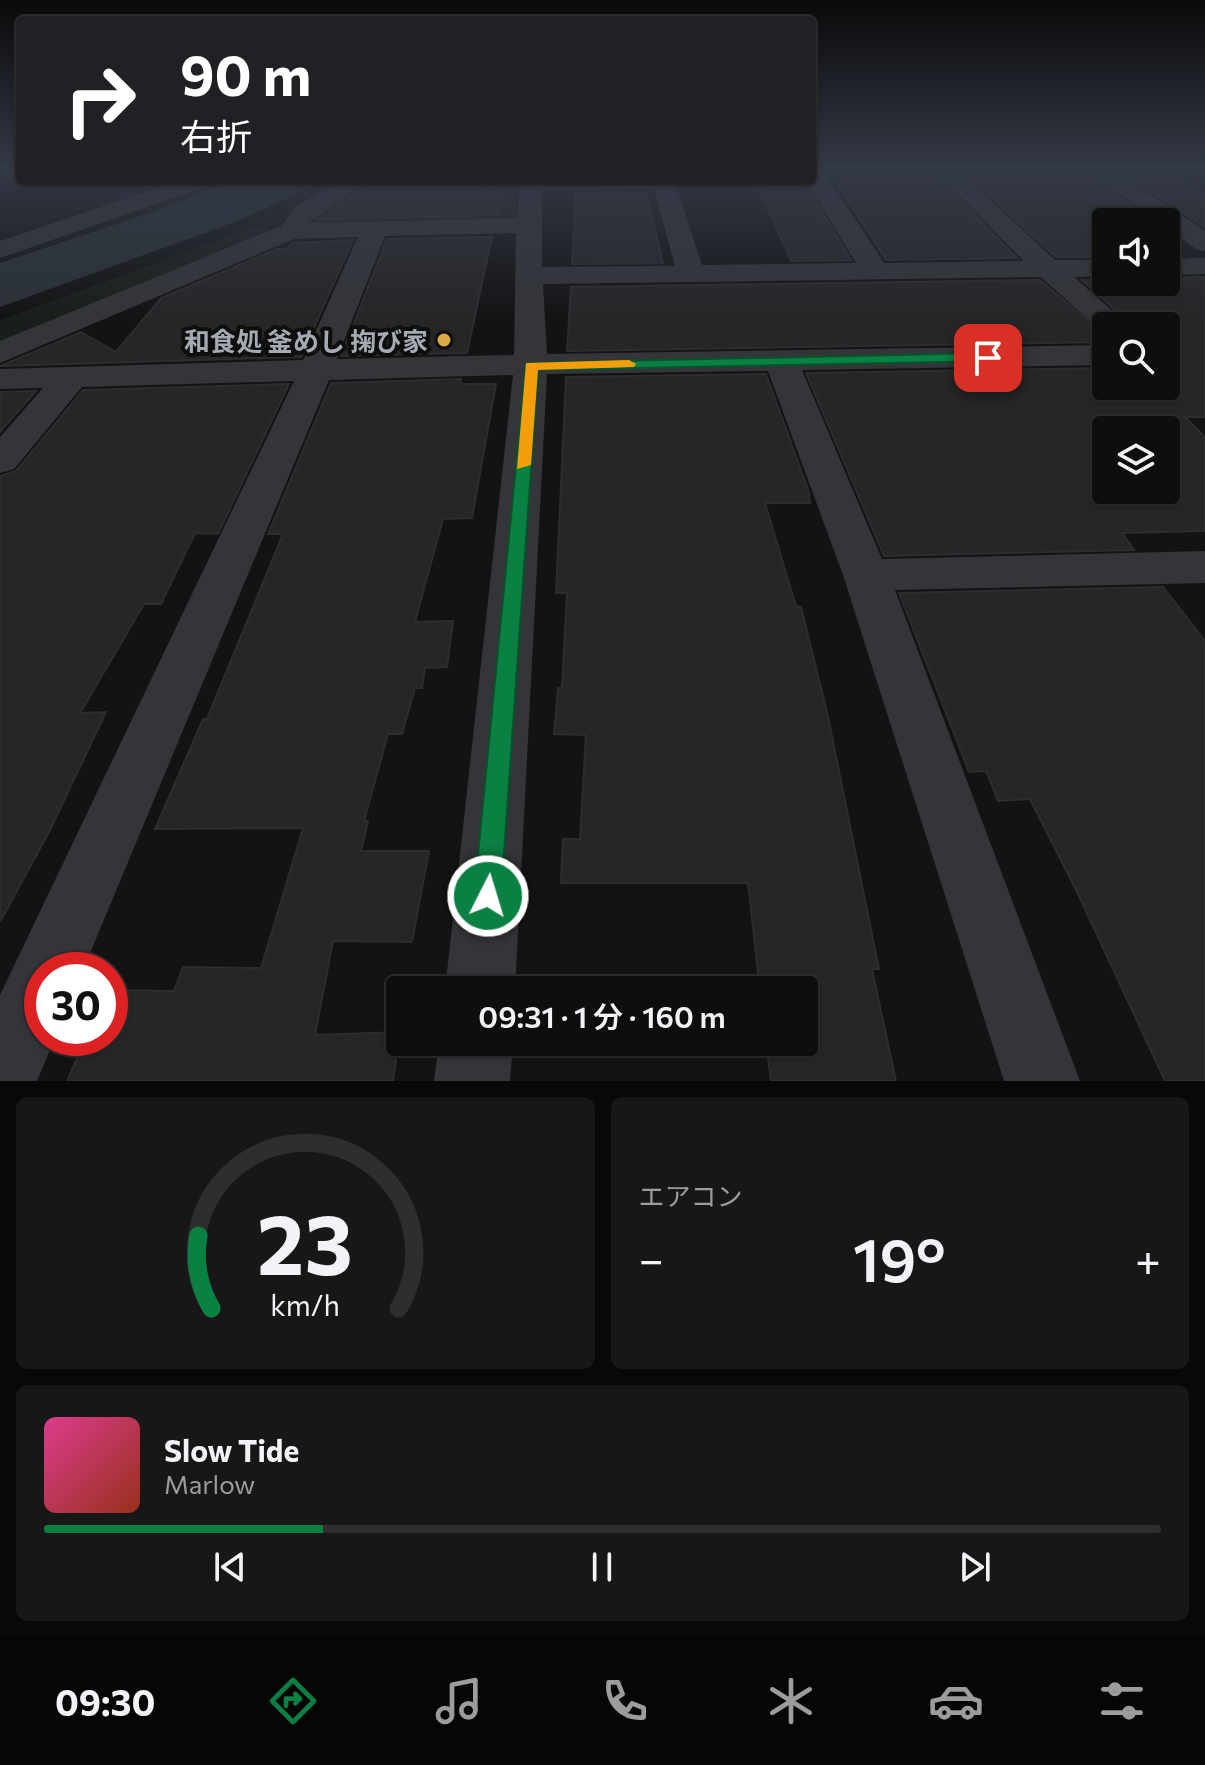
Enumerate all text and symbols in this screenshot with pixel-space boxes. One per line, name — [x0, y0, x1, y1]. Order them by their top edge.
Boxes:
text: 90 m — [180, 39, 311, 108]
icon: right — [48, 48, 152, 152]
text: 右折 — [180, 113, 252, 157]
map controls — [1092, 208, 1180, 504]
button: sound — [1092, 208, 1180, 296]
button: search — [1092, 312, 1180, 400]
pin — [954, 324, 1022, 392]
place label: 和食処 釜めし 掬び家 — [184, 325, 428, 356]
marker: 和食処 釜めし 掬び家 — [435, 331, 453, 349]
icon: arrive — [966, 336, 1010, 380]
button: layers — [1092, 416, 1180, 504]
position arrow — [446, 854, 530, 938]
speed limit sign: 30 — [24, 952, 128, 1056]
text: 09:31 · 1 分 · 160 m — [478, 997, 726, 1034]
text: エアコン — [639, 1180, 743, 1211]
text: 23 — [257, 1190, 353, 1292]
text: 19° — [853, 1221, 946, 1294]
text: − — [639, 1231, 664, 1285]
text: + — [1135, 1231, 1161, 1285]
text: km/h — [270, 1287, 340, 1322]
text: Slow Tide — [164, 1431, 299, 1468]
text: Marlow — [164, 1468, 255, 1499]
icon: previous — [208, 1545, 252, 1589]
icon: pause — [580, 1545, 624, 1589]
icon: next — [953, 1545, 997, 1589]
icon: directions — [265, 1673, 321, 1729]
icon: music — [431, 1673, 487, 1729]
icon: phone — [597, 1673, 653, 1729]
icon: climate — [763, 1673, 819, 1729]
icon: car — [928, 1673, 984, 1729]
icon: filters — [1094, 1673, 1150, 1729]
text: 09:30 — [55, 1679, 155, 1723]

